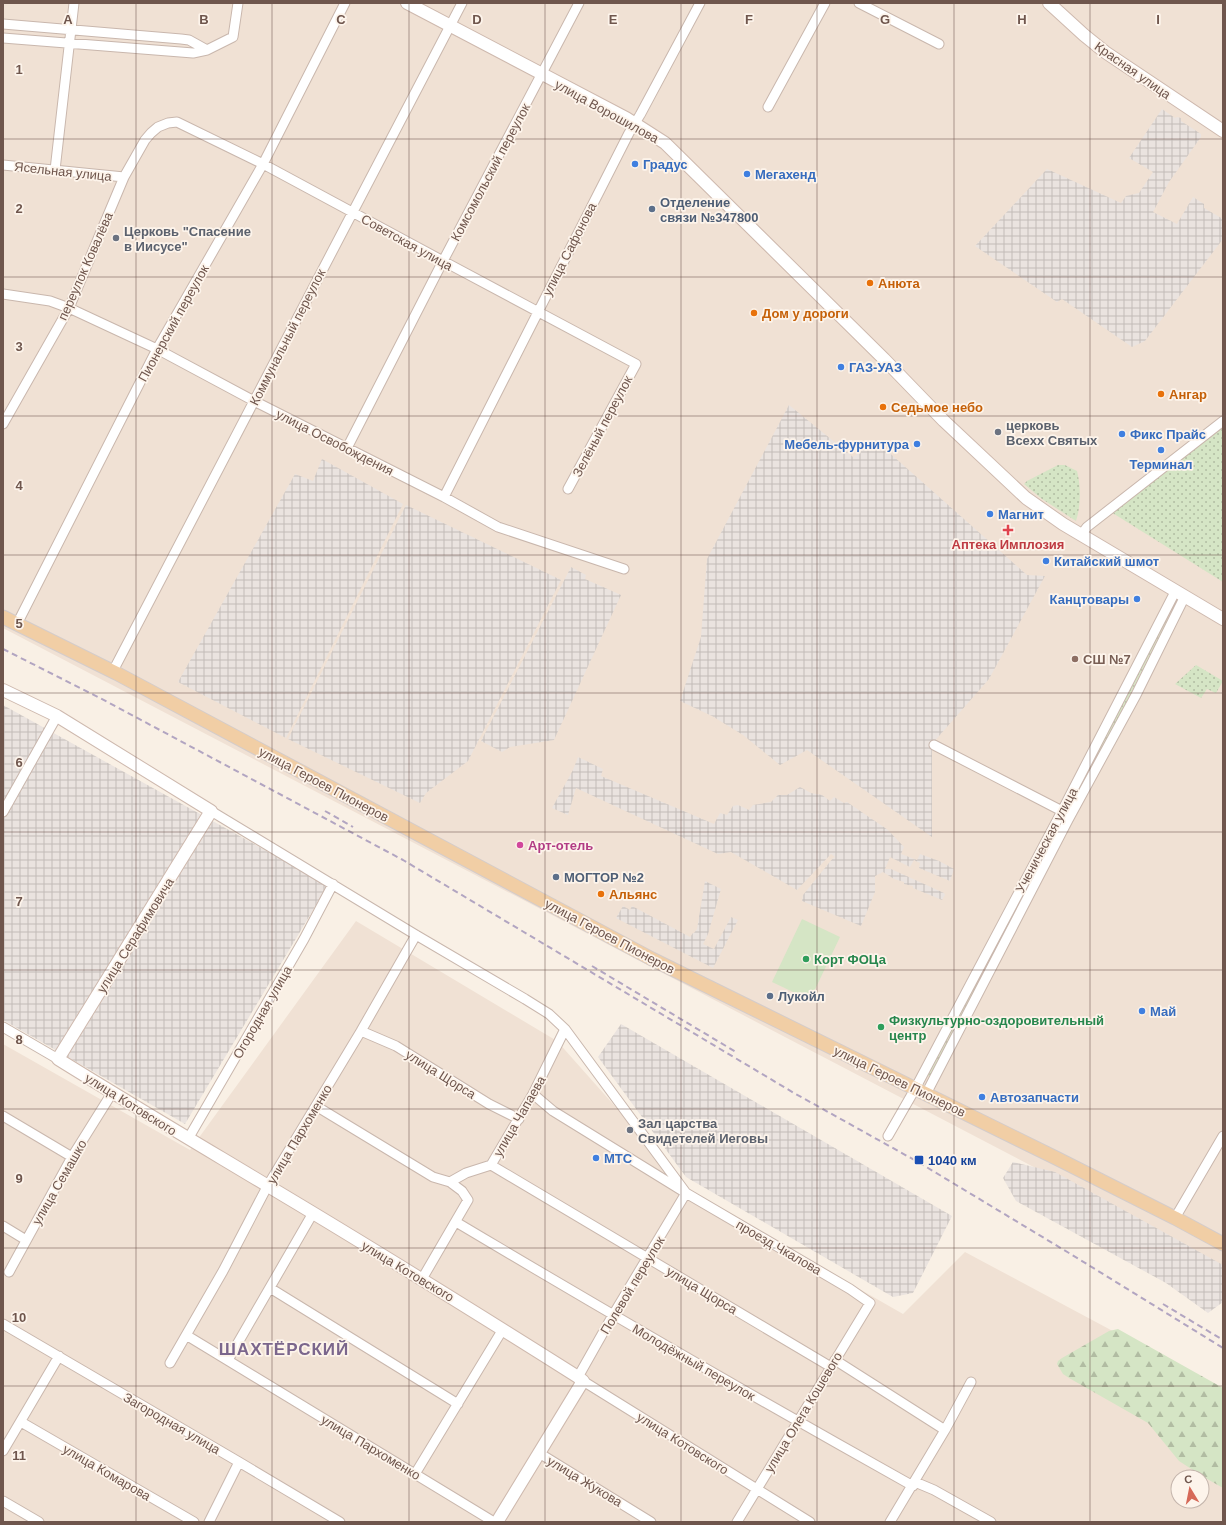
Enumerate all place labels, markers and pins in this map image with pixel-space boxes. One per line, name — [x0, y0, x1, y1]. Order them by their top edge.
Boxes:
place label: Градус — [643, 157, 688, 172]
marker: Градус — [630, 159, 640, 169]
place label: Мегахенд — [755, 167, 817, 182]
marker: Мегахенд — [742, 169, 752, 179]
place label: Отделение связи №347800 — [660, 195, 759, 225]
marker: Отделение связи №347800 — [647, 204, 657, 214]
place label: Церковь "Спасение в Иисусе" — [124, 224, 251, 254]
marker: Церковь "Спасение в Иисусе" — [111, 233, 121, 243]
place label: Анюта — [878, 276, 920, 291]
marker: Анюта — [865, 278, 875, 288]
place label: Дом у дороги — [762, 306, 849, 321]
marker: Дом у дороги — [749, 308, 759, 318]
place label: ГАЗ-УАЗ — [849, 360, 902, 375]
marker: ГАЗ-УАЗ — [836, 362, 846, 372]
place label: Ангар — [1169, 387, 1207, 402]
marker: Ангар — [1156, 389, 1166, 399]
place label: Cедьмое небо — [891, 400, 983, 415]
marker: Cедьмое небо — [878, 402, 888, 412]
place label: церковь Всехх Святых — [1006, 418, 1098, 448]
marker: церковь Всехх Святых — [993, 427, 1003, 437]
place label: Фикс Прайс — [1130, 427, 1206, 442]
marker: Фикс Прайс — [1117, 429, 1127, 439]
place label: Мебель-фурнитура — [784, 437, 910, 452]
marker: Мебель-фурнитура — [912, 439, 922, 449]
marker: Терминал — [1156, 445, 1166, 455]
place label: Терминал — [1129, 457, 1193, 472]
place label: Магнит — [998, 507, 1044, 522]
marker: Магнит — [985, 509, 995, 519]
marker: Аптека Имплозия — [1003, 525, 1013, 535]
place label: Аптека Имплозия — [952, 537, 1064, 552]
place label: Китайский шмот — [1054, 554, 1159, 569]
marker: Китайский шмот — [1041, 556, 1051, 566]
place label: Канцтовары — [1050, 592, 1129, 607]
marker: Канцтовары — [1132, 594, 1142, 604]
place label: СШ №7 — [1083, 652, 1131, 667]
marker: СШ №7 — [1070, 654, 1080, 664]
place label: Арт-отель — [528, 838, 593, 853]
marker: Арт-отель — [515, 840, 525, 850]
place label: МОГТОР №2 — [564, 870, 644, 885]
marker: МОГТОР №2 — [551, 872, 561, 882]
place label: Альянс — [609, 887, 657, 902]
marker: Альянс — [596, 889, 606, 899]
place label: Корт ФОЦа — [814, 952, 887, 967]
marker: Корт ФОЦа — [801, 954, 811, 964]
place label: Лукойл — [778, 989, 825, 1004]
marker: Лукойл — [765, 991, 775, 1001]
place label: Май — [1150, 1004, 1176, 1019]
marker: Май — [1137, 1006, 1147, 1016]
place label: Физкультурно-оздоровительный центр — [889, 1013, 1104, 1043]
marker: Физкультурно-оздоровительный центр — [876, 1022, 886, 1032]
place label: Автозапчасти — [990, 1090, 1079, 1105]
marker: Автозапчасти — [977, 1092, 987, 1102]
place label: Зал царства Свидетелей Иеговы — [638, 1116, 768, 1146]
marker: Зал царства Свидетелей Иеговы — [625, 1125, 635, 1135]
place label: МТС — [604, 1151, 633, 1166]
marker: МТС — [591, 1153, 601, 1163]
place label: 1040 км — [928, 1153, 977, 1168]
marker: 1040 км — [913, 1154, 925, 1166]

